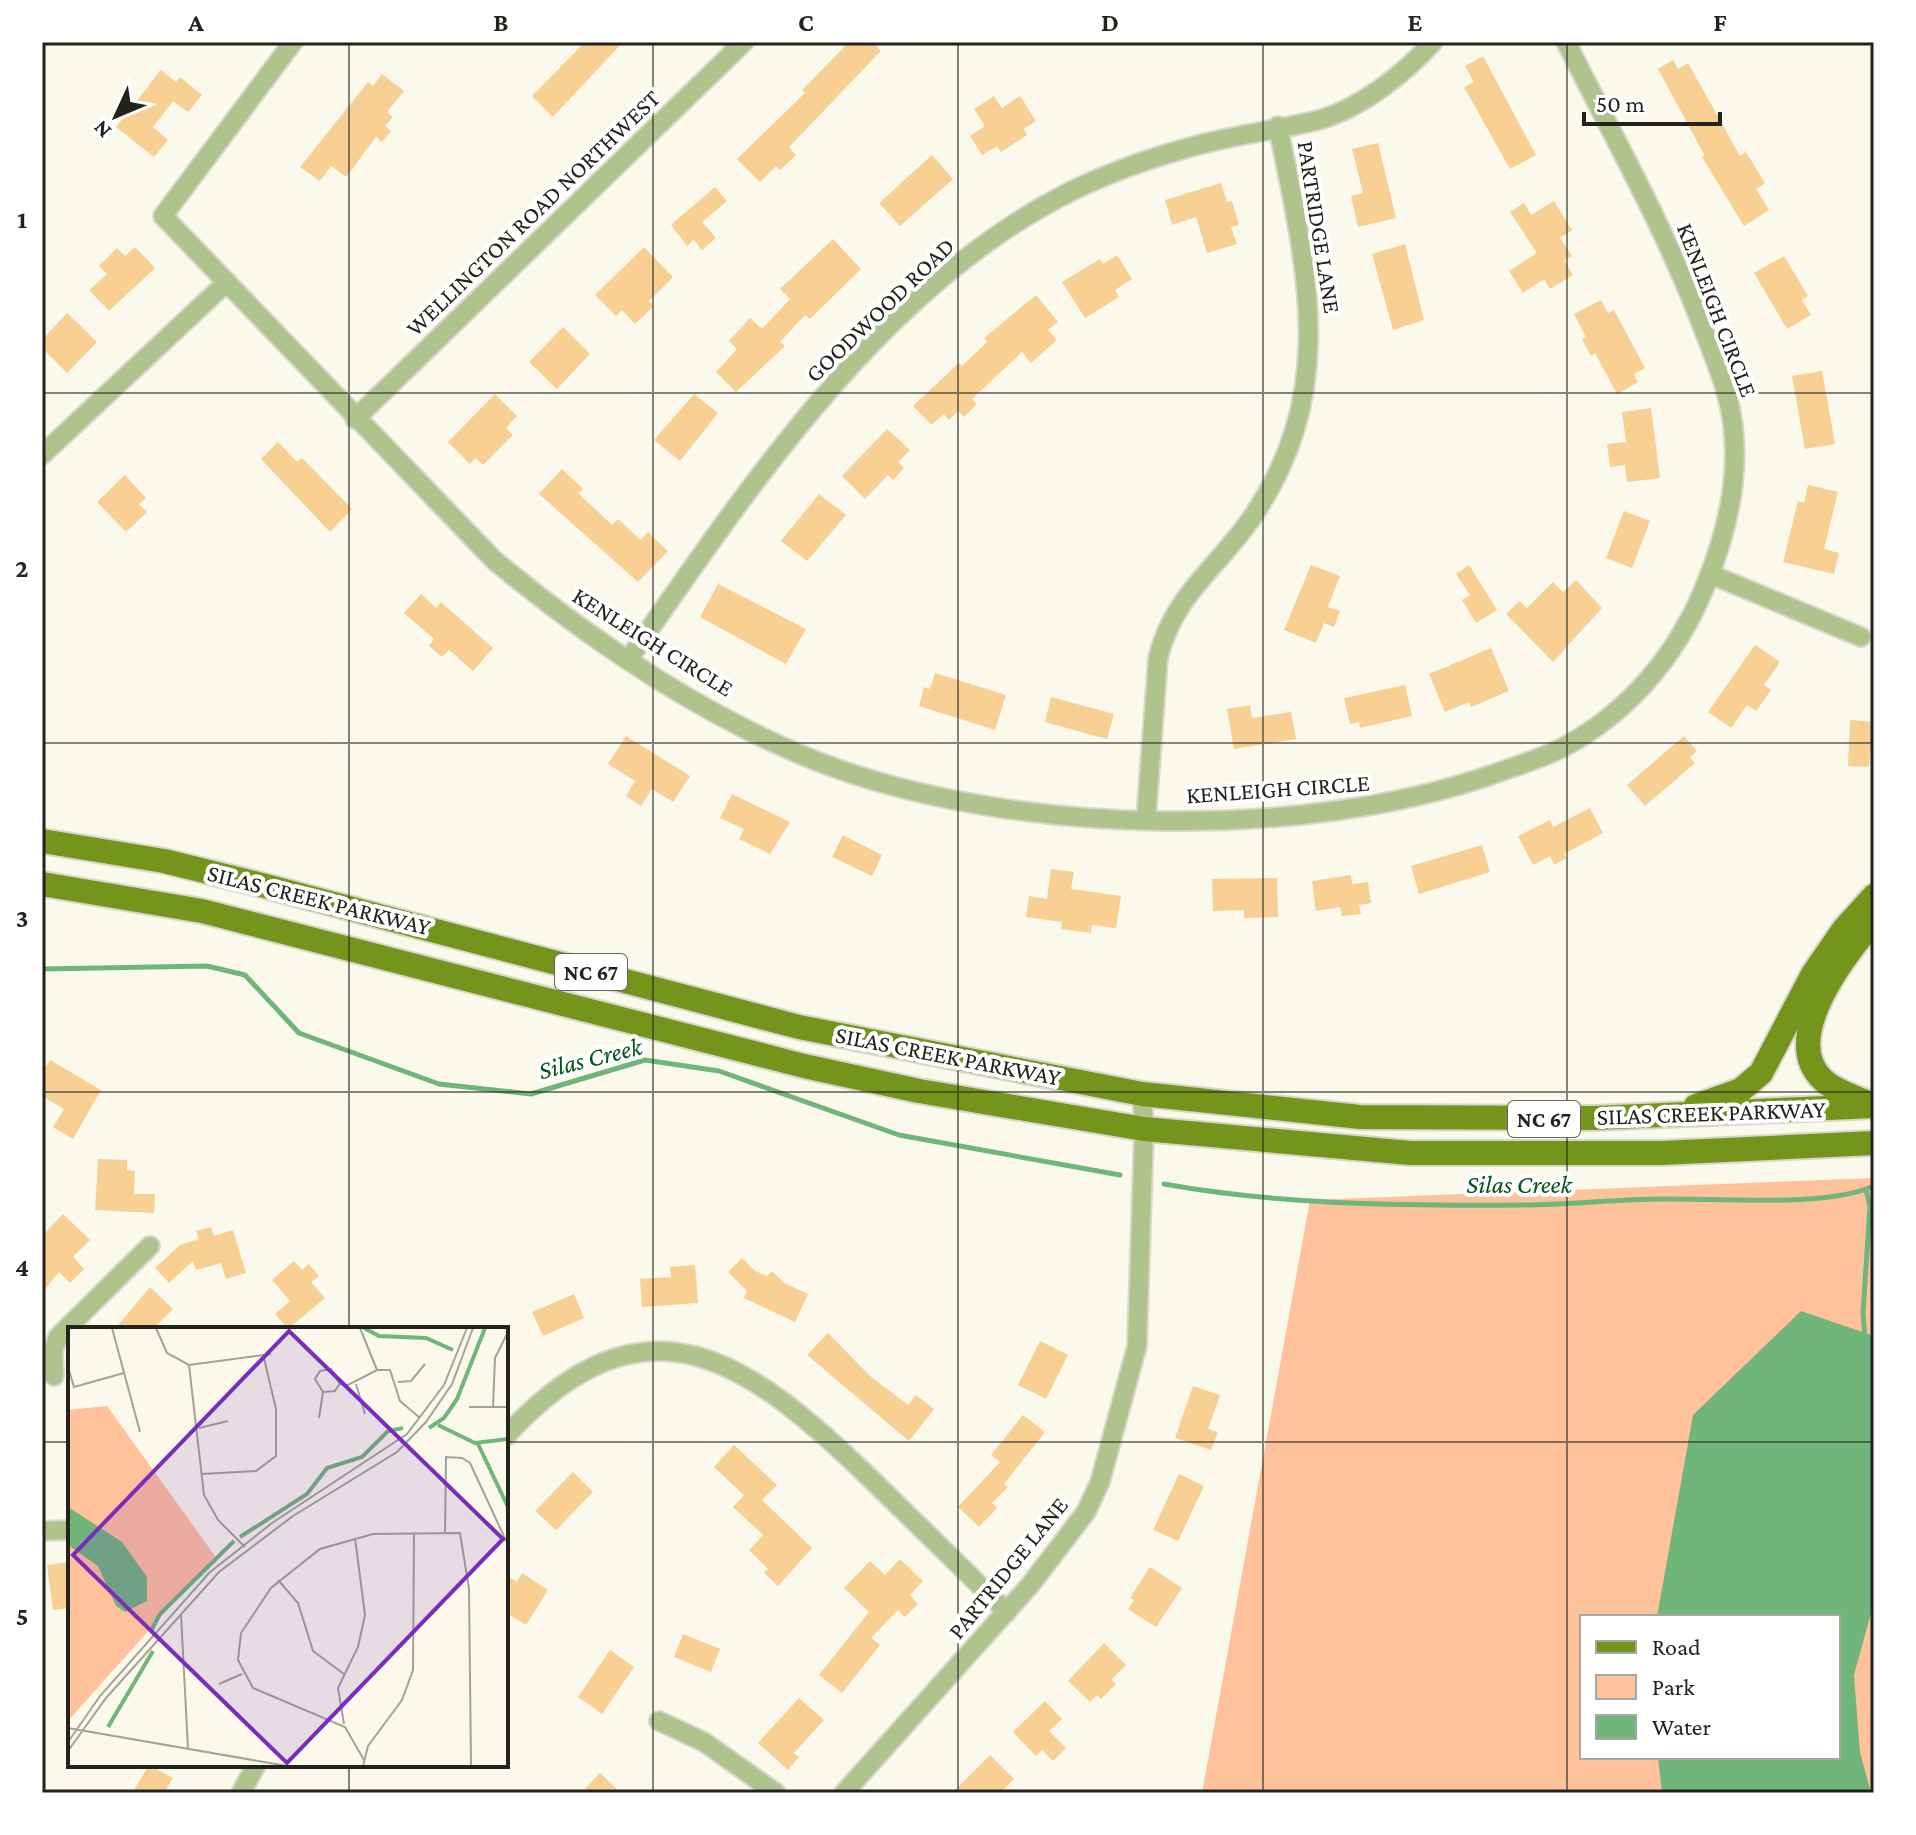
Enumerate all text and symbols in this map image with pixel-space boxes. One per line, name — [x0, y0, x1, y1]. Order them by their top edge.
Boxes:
text: A — [187, 8, 204, 37]
text: B — [493, 8, 509, 37]
text: C — [798, 8, 814, 37]
text: D — [1101, 8, 1119, 37]
text: E — [1408, 8, 1423, 37]
text: F — [1713, 8, 1727, 37]
north arrow — [76, 76, 156, 156]
scale bar — [1584, 76, 1720, 126]
street label: WELLINGTON ROAD NORTHWEST — [400, 84, 665, 341]
text: 50 m — [1596, 90, 1645, 117]
text: N — [88, 115, 116, 144]
street label: PARTRIDGE LANE — [1293, 139, 1346, 315]
text: 1 — [17, 205, 27, 234]
street label: KENLEIGH CIRCLE — [1672, 219, 1763, 401]
street label: GOODWOOD ROAD — [800, 232, 960, 387]
text: 2 — [15, 554, 29, 583]
street label: KENLEIGH CIRCLE — [568, 581, 738, 702]
street label: KENLEIGH CIRCLE — [1185, 769, 1371, 808]
street label: SILAS CREEK PARKWAY — [205, 859, 434, 940]
text: 3 — [16, 904, 28, 933]
road number: NC 67 — [555, 954, 627, 990]
street label: SILAS CREEK PARKWAY — [833, 1020, 1063, 1091]
water label: Silas Creek — [535, 1031, 646, 1085]
street label: SILAS CREEK PARKWAY — [1596, 1095, 1826, 1130]
road number: NC 67 — [1508, 1101, 1580, 1137]
water label: Silas Creek — [1466, 1170, 1573, 1199]
text: 4 — [15, 1253, 29, 1282]
inset map — [68, 1327, 508, 1767]
street label: PARTRIDGE LANE — [942, 1491, 1073, 1644]
text: 5 — [16, 1602, 28, 1631]
legend — [1580, 1615, 1840, 1759]
text: Road — [1652, 1633, 1701, 1660]
text: Park — [1652, 1673, 1695, 1700]
text: Water — [1652, 1713, 1711, 1740]

